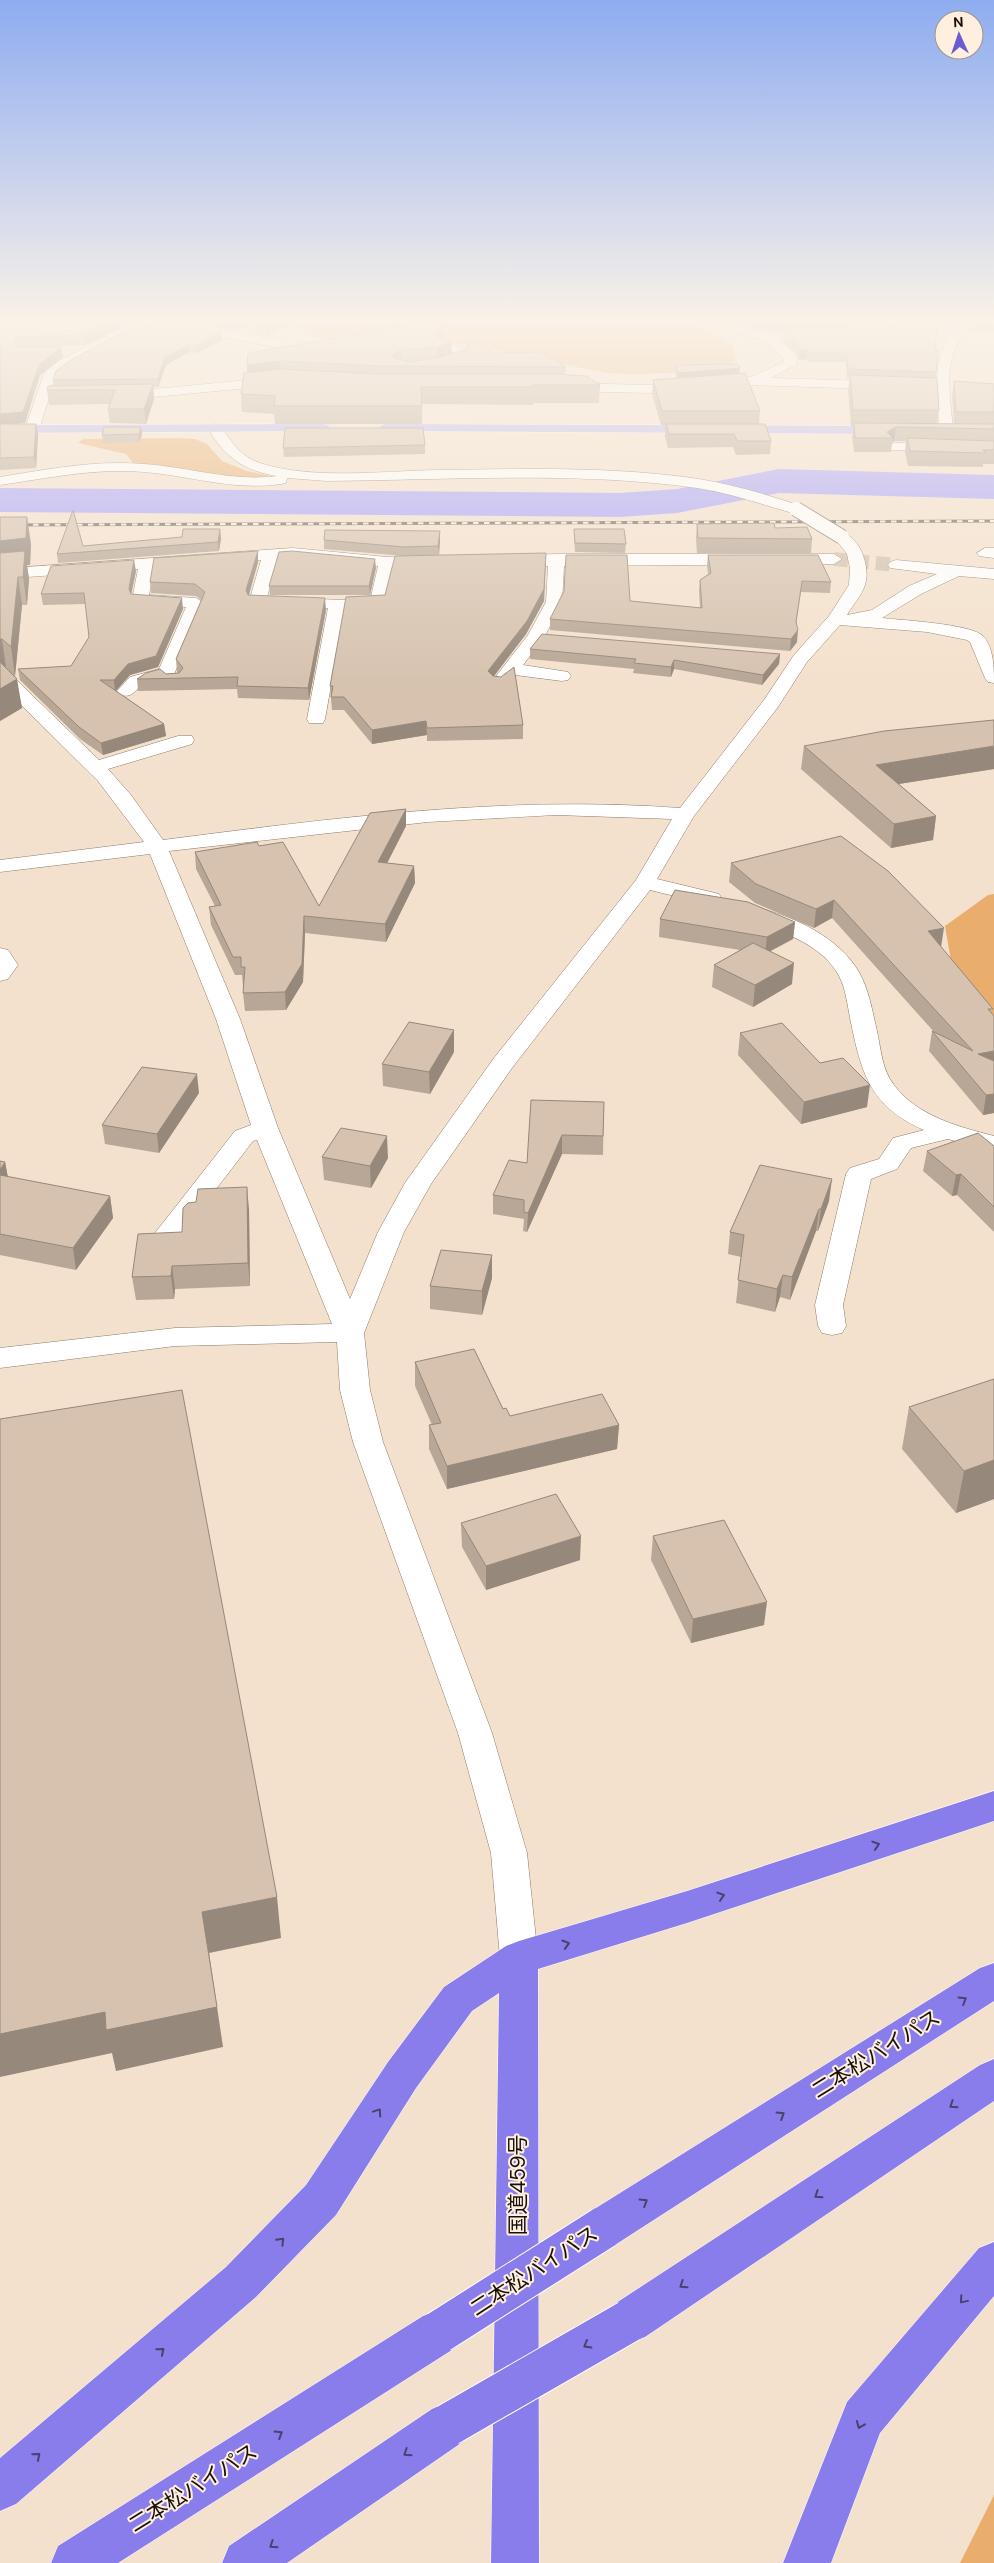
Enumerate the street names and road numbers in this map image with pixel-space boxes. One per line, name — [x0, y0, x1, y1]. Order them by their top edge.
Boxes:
street label: 二本松バイパス — [806, 2003, 946, 2105]
street label: 国道459号 — [504, 2134, 532, 2236]
street label: 二本松バイパス — [465, 2219, 603, 2323]
street label: 二本松バイパス — [123, 2437, 263, 2539]

